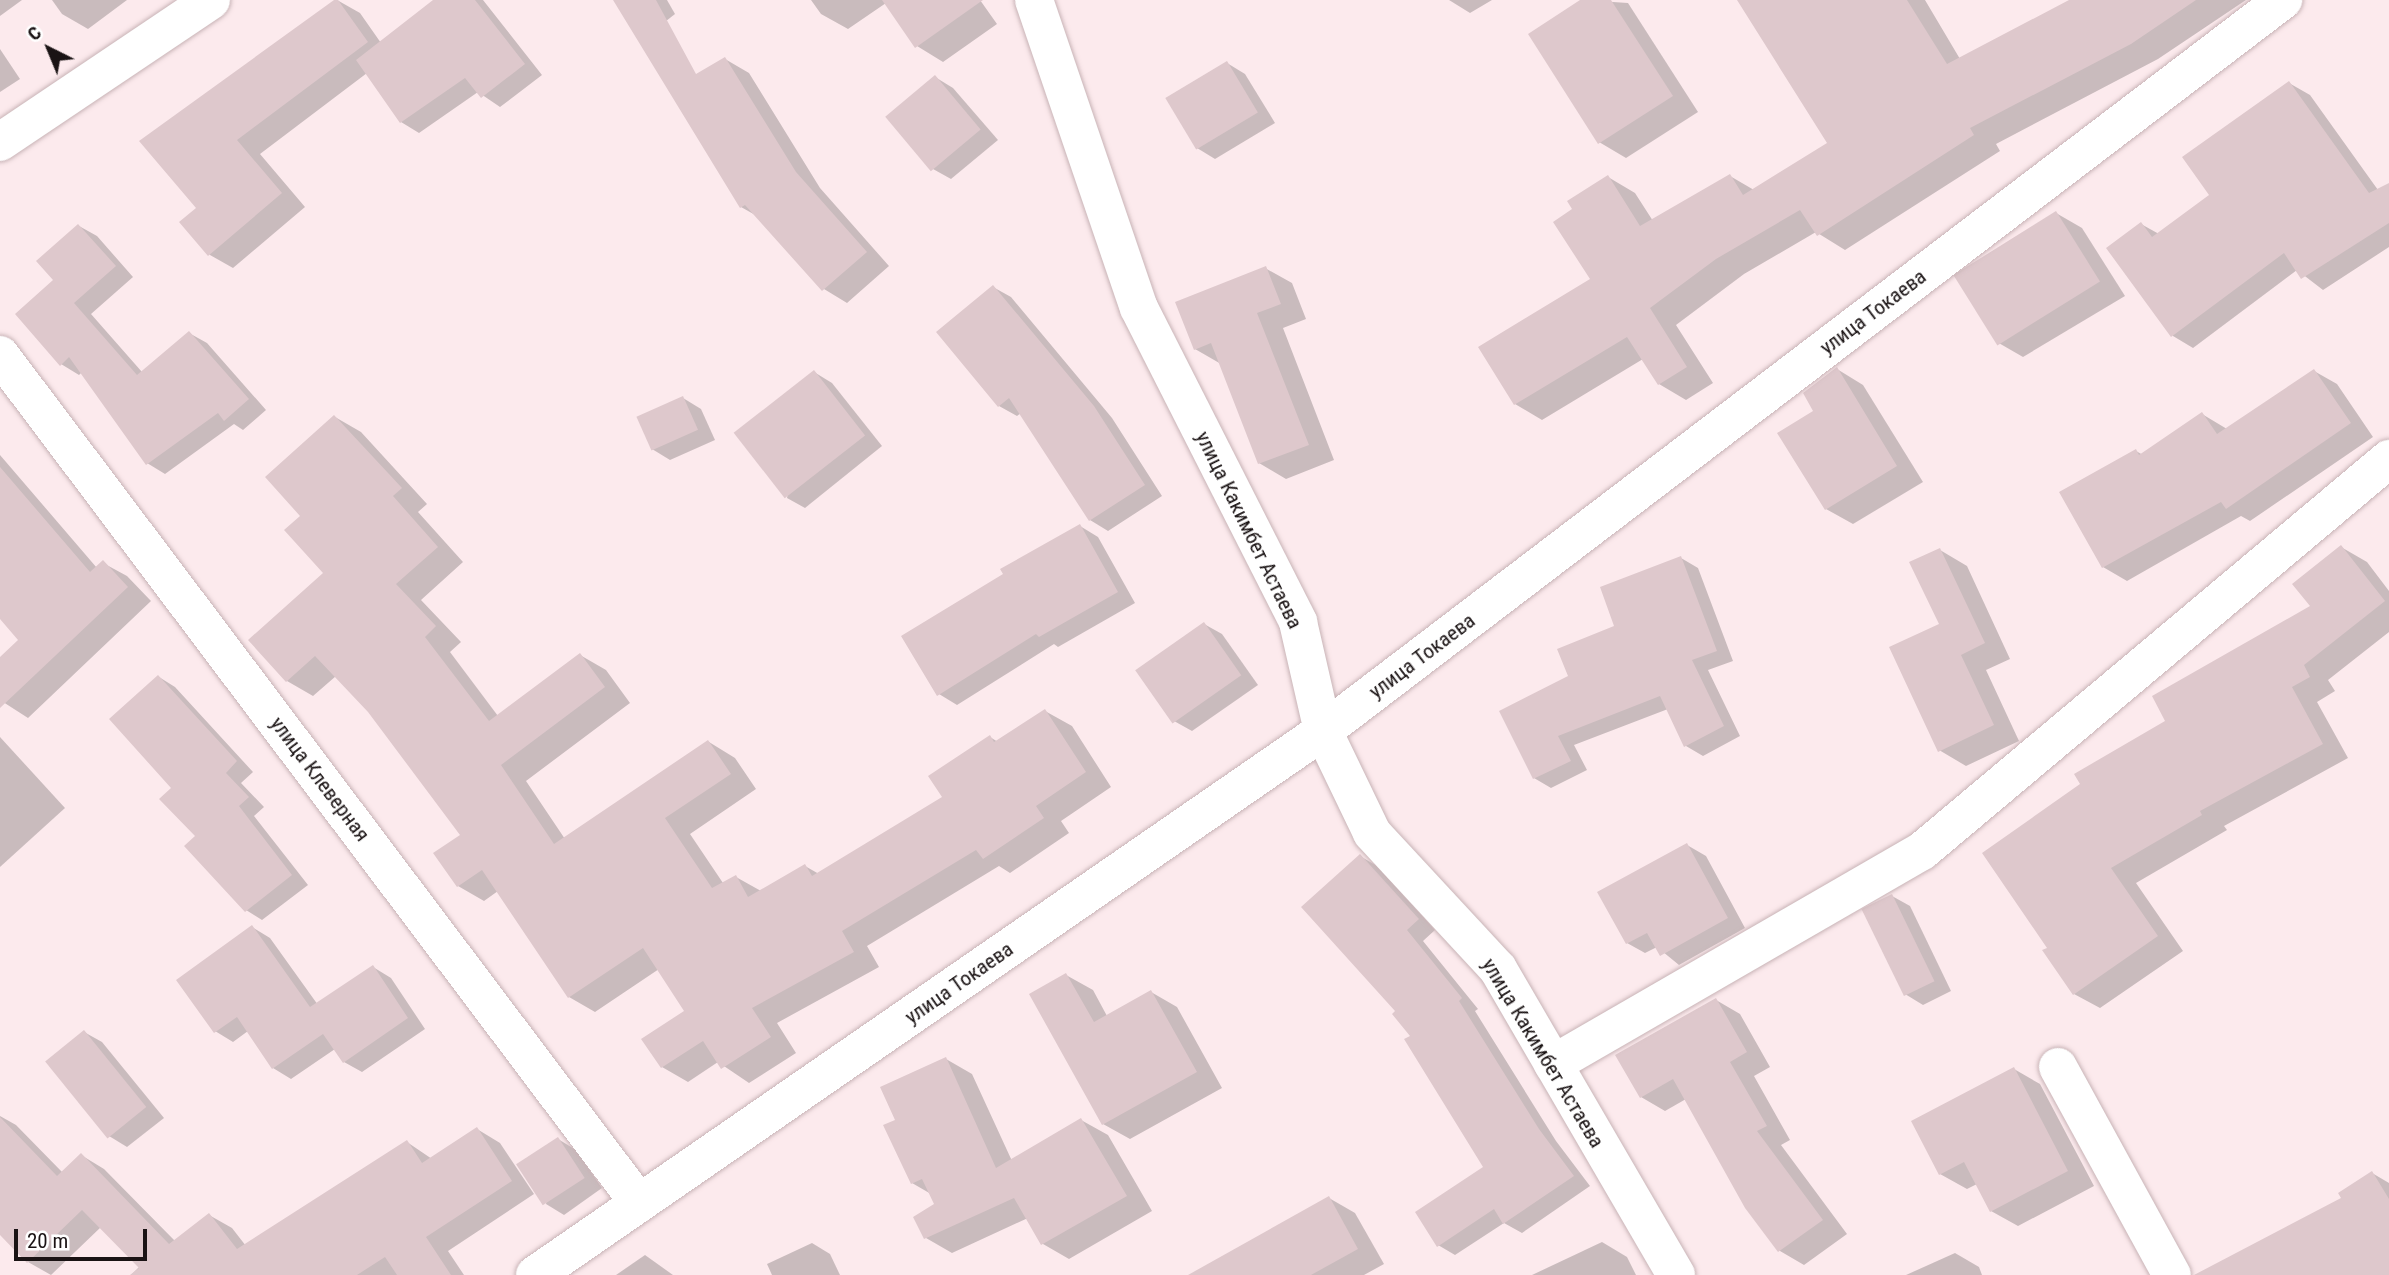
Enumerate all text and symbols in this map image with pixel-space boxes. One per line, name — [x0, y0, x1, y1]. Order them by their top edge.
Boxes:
north arrow — [14, 14, 84, 84]
text: С — [23, 21, 46, 45]
street label: улица Токаева — [1815, 264, 1931, 360]
street label: улица Какимбет Астаева — [1190, 427, 1308, 633]
street label: улица Токаева — [1364, 608, 1480, 704]
street label: улица Клеверная — [265, 712, 375, 846]
street label: улица Токаева — [900, 936, 1018, 1030]
street label: улица Какимбет Астаева — [1476, 954, 1610, 1152]
scale bar — [18, 1216, 150, 1260]
text: 20 m — [27, 1229, 68, 1253]

